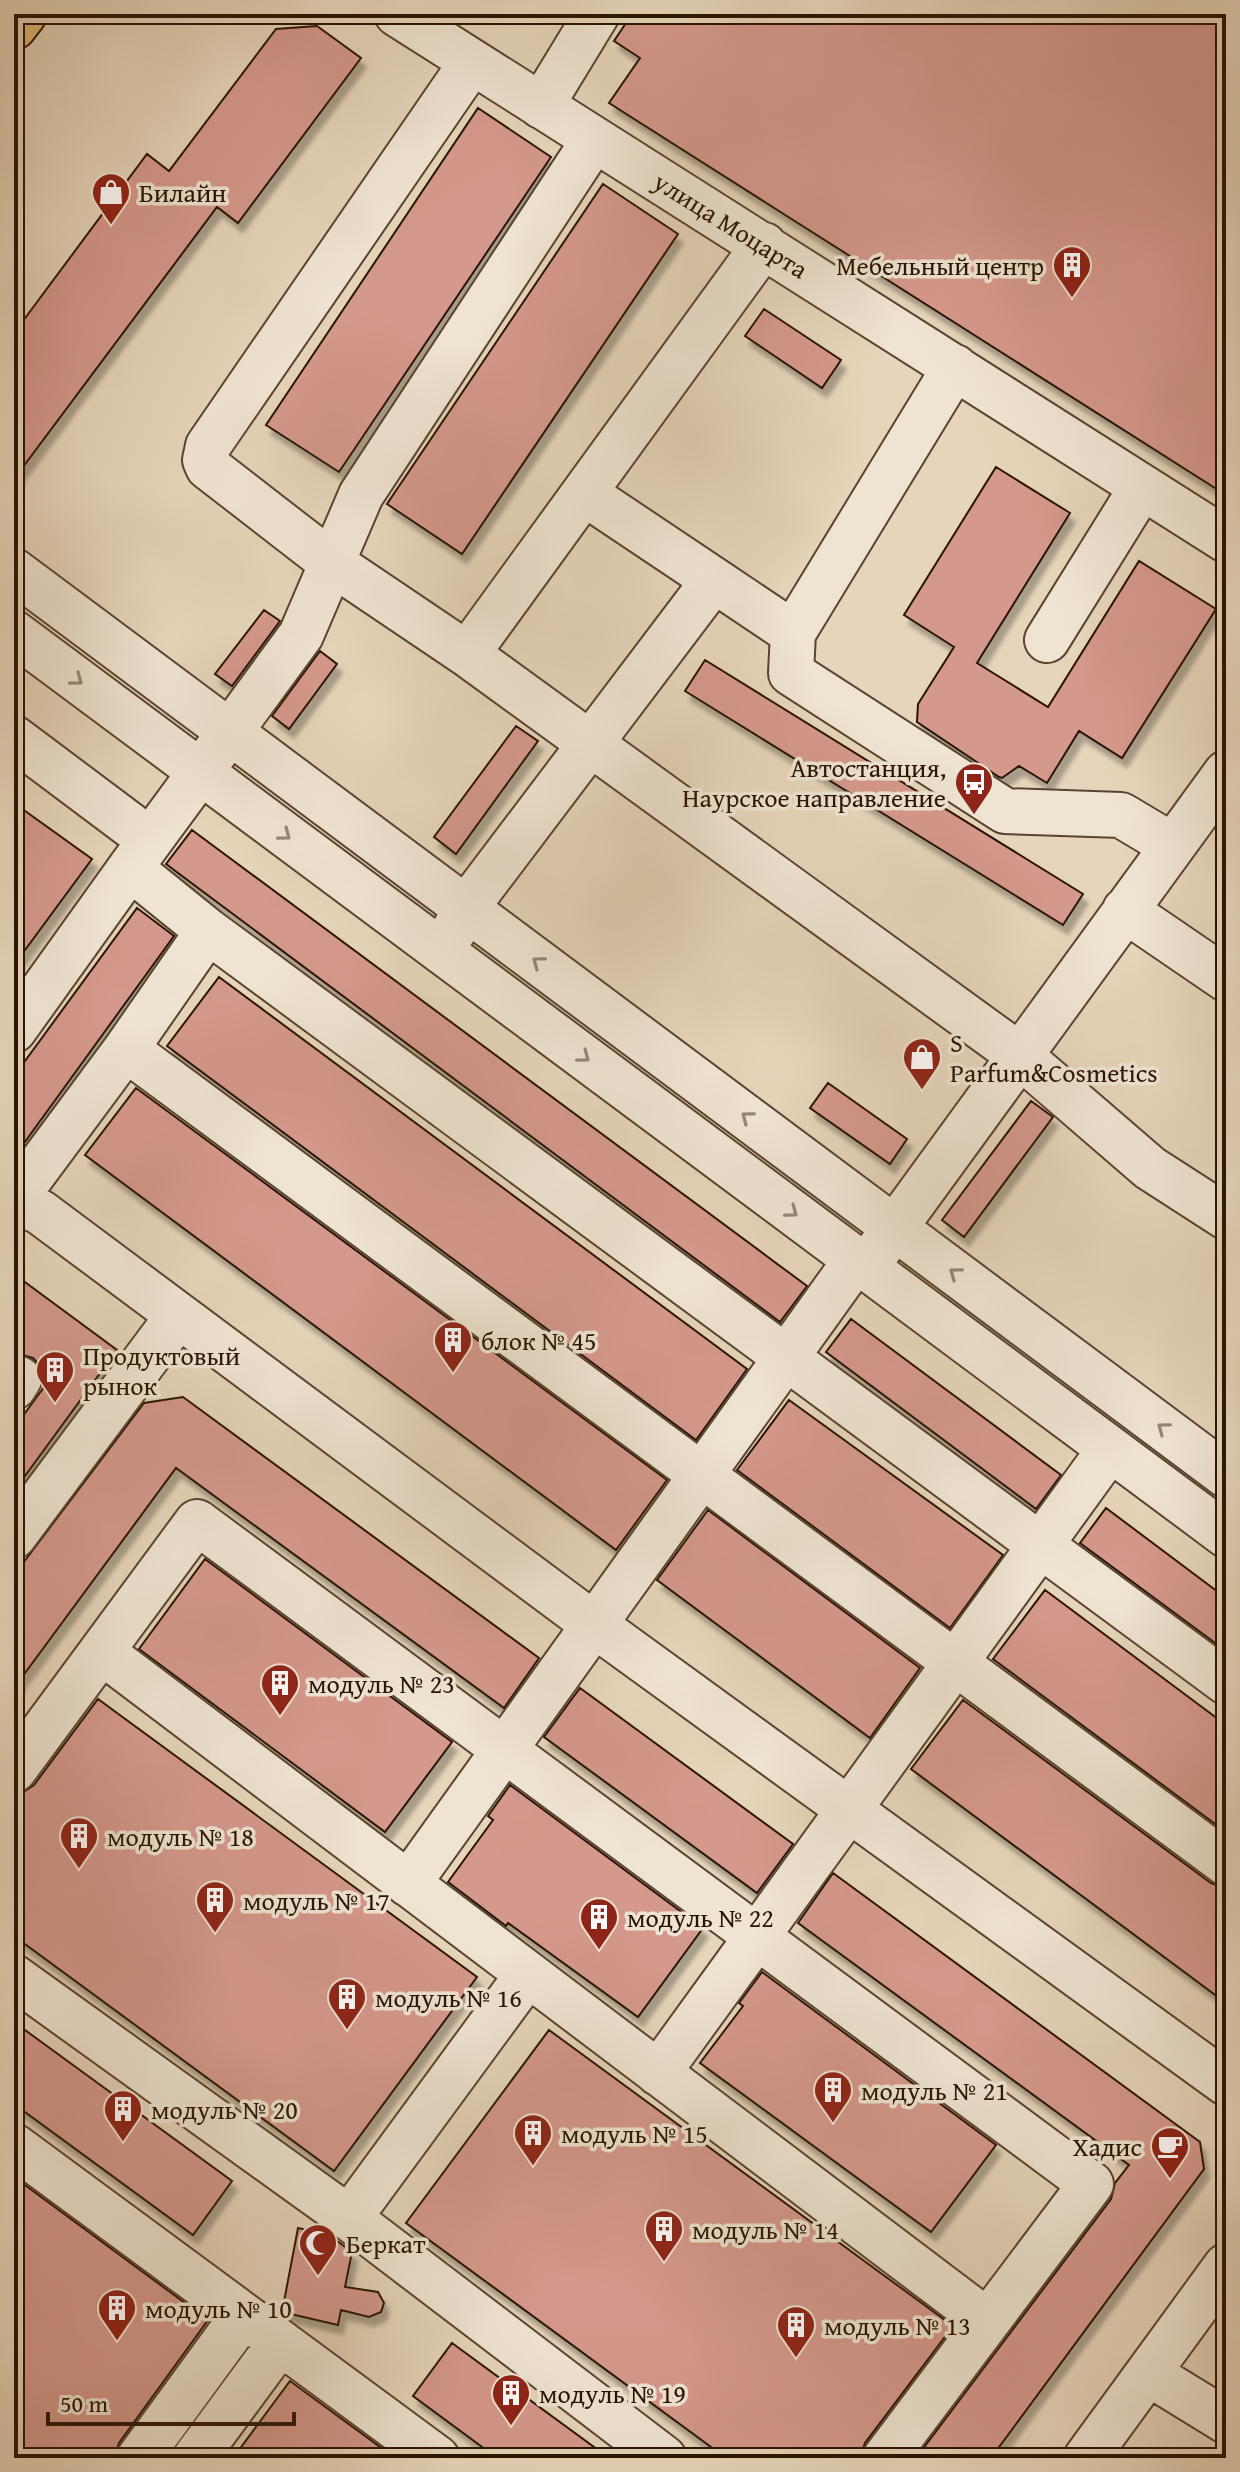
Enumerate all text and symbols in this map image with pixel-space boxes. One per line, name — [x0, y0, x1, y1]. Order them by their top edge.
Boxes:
street label: улица Моцарта — [645, 161, 816, 288]
shop icon: Билайн — [90, 171, 132, 226]
place label: Билайн — [139, 173, 226, 212]
building icon: Мебельный центр — [1051, 244, 1093, 299]
place label: Мебельный центр — [836, 246, 1044, 285]
one-way arrow — [68, 670, 82, 684]
place label: Автостанция, Наурское направление — [682, 748, 946, 817]
bus stop icon: Автостанция, Наурское направление — [953, 761, 995, 816]
one-way arrow — [276, 825, 291, 840]
one-way arrow — [533, 957, 547, 972]
place label: S Parfum&Cosmetics — [950, 1023, 1158, 1092]
shop icon: S Parfum&Cosmetics — [901, 1036, 943, 1091]
one-way arrow — [575, 1047, 590, 1062]
one-way arrow — [741, 1113, 755, 1127]
one-way arrow — [784, 1203, 798, 1217]
one-way arrow — [949, 1268, 964, 1282]
building icon: блок № 45 — [432, 1319, 474, 1374]
place label: блок № 45 — [481, 1321, 597, 1360]
place label: Продуктовый рынок — [83, 1336, 240, 1405]
building icon: Продуктовый рынок — [34, 1349, 76, 1404]
one-way arrow — [1158, 1424, 1172, 1438]
building icon: модуль № 23 — [259, 1662, 301, 1717]
place label: модуль № 23 — [308, 1664, 455, 1703]
building icon: модуль № 18 — [58, 1815, 100, 1870]
place label: модуль № 18 — [107, 1817, 254, 1856]
building icon: модуль № 17 — [194, 1879, 236, 1934]
place label: модуль № 17 — [243, 1881, 390, 1920]
building icon: модуль № 22 — [578, 1896, 620, 1951]
place label: модуль № 22 — [627, 1898, 774, 1937]
building icon: модуль № 16 — [326, 1976, 368, 2031]
place label: модуль № 16 — [375, 1978, 522, 2017]
building icon: модуль № 21 — [812, 2069, 854, 2124]
place label: модуль № 21 — [861, 2071, 1008, 2110]
building icon: модуль № 20 — [102, 2088, 144, 2143]
place label: модуль № 20 — [151, 2090, 298, 2129]
building icon: модуль № 15 — [512, 2112, 554, 2167]
place label: модуль № 15 — [561, 2114, 708, 2153]
cafe icon: Хадис — [1149, 2125, 1191, 2180]
place label: Хадис — [1072, 2127, 1142, 2166]
building icon: модуль № 14 — [643, 2208, 685, 2263]
place label: модуль № 14 — [692, 2210, 839, 2249]
mosque icon: Беркат — [297, 2222, 339, 2277]
place label: Беркат — [346, 2224, 426, 2263]
building icon: модуль № 10 — [96, 2287, 138, 2342]
place label: модуль № 10 — [145, 2289, 292, 2328]
building icon: модуль № 13 — [775, 2304, 817, 2359]
place label: модуль № 13 — [824, 2306, 971, 2345]
building icon: модуль № 19 — [490, 2372, 532, 2427]
place label: модуль № 19 — [539, 2374, 686, 2413]
scale bar — [48, 2376, 294, 2426]
text: 50 m — [60, 2386, 108, 2421]

